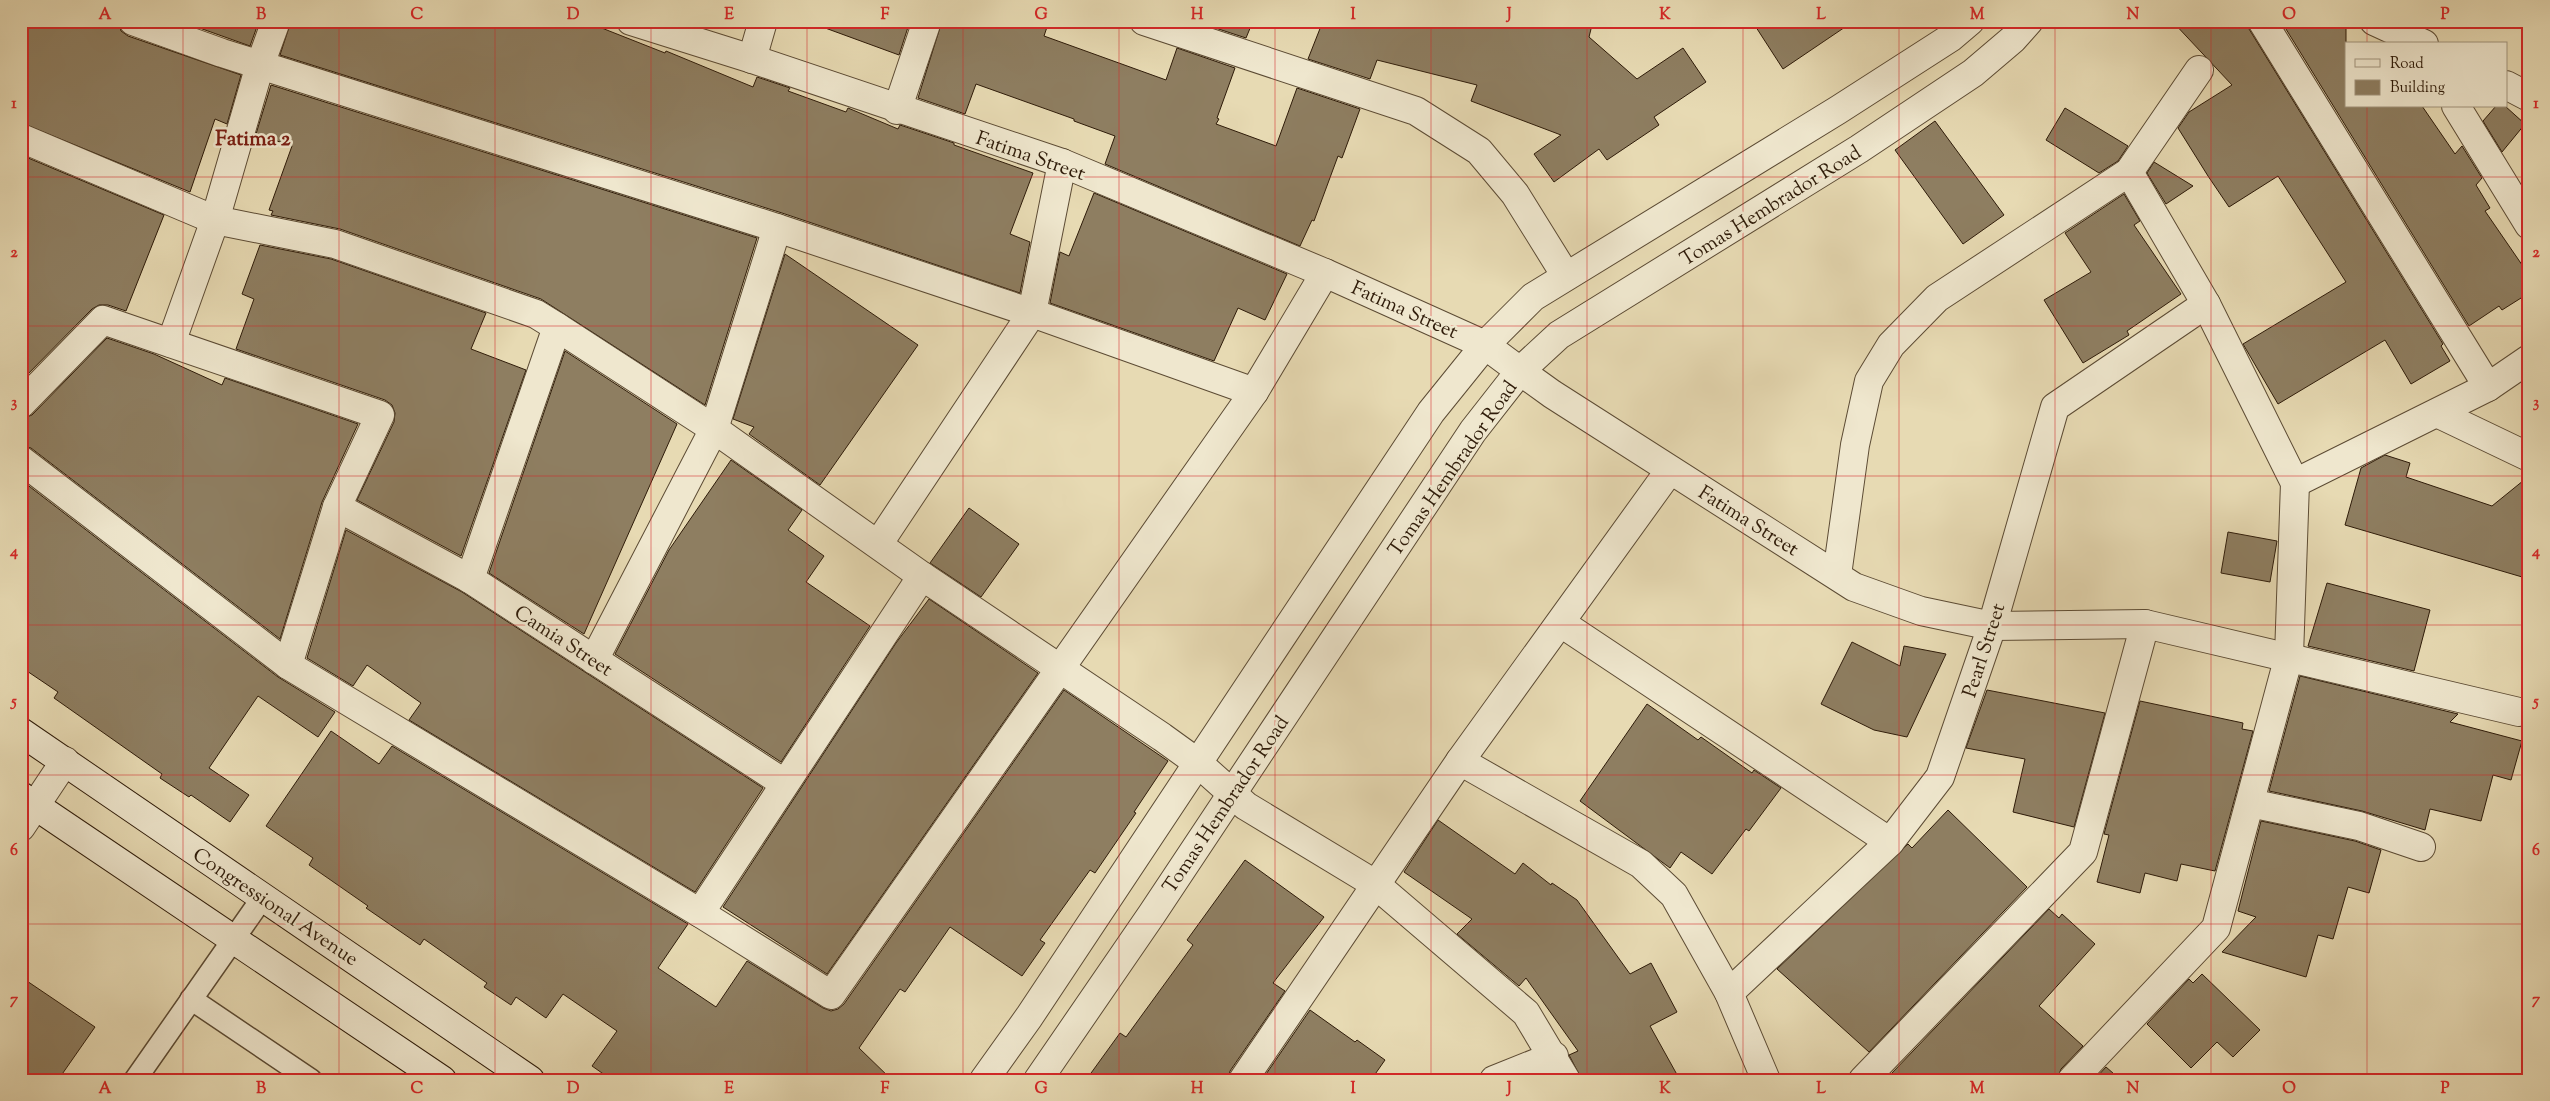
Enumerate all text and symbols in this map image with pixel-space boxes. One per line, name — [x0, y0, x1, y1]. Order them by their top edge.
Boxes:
text: A — [99, 4, 112, 27]
text: B — [256, 4, 266, 27]
text: C — [411, 4, 424, 27]
text: D — [567, 4, 580, 27]
text: E — [724, 4, 734, 27]
text: F — [881, 4, 890, 27]
text: G — [1034, 4, 1048, 27]
text: H — [1191, 4, 1204, 27]
text: I — [1350, 4, 1356, 27]
text: J — [1505, 4, 1512, 27]
text: K — [1659, 4, 1671, 27]
text: L — [1816, 4, 1826, 27]
text: M — [1970, 4, 1985, 27]
text: N — [2127, 4, 2140, 27]
text: O — [2282, 4, 2296, 27]
text: P — [2440, 4, 2450, 27]
legend — [2345, 42, 2508, 108]
text: Road — [2390, 54, 2424, 75]
text: Building — [2390, 78, 2445, 99]
text: 1 — [11, 93, 17, 116]
text: 1 — [2533, 93, 2539, 116]
district label: Fatima 2 — [215, 125, 291, 155]
street label: Fatima Street — [972, 125, 1089, 190]
street label: Tomas Hembrador Road — [1675, 140, 1868, 275]
text: 2 — [10, 242, 18, 265]
text: 2 — [2532, 242, 2540, 265]
street label: Fatima Street — [1346, 275, 1462, 348]
street label: Tomas Hembrador Road — [1382, 376, 1526, 563]
text: 3 — [11, 392, 18, 415]
text: 3 — [2533, 392, 2540, 415]
street label: Fatima Street — [1692, 480, 1804, 565]
text: 4 — [9, 541, 18, 564]
text: 4 — [2531, 541, 2540, 564]
street label: Camia Street — [508, 599, 618, 685]
street label: Pearl Street — [1957, 600, 2014, 702]
text: 5 — [9, 691, 17, 714]
text: 5 — [2531, 691, 2539, 714]
street label: Tomas Hembrador Road — [1157, 711, 1297, 900]
text: 6 — [10, 840, 18, 863]
text: 6 — [2532, 840, 2540, 863]
street label: Congressional Avenue — [186, 842, 363, 975]
text: 7 — [10, 989, 19, 1012]
text: 7 — [2532, 989, 2541, 1012]
text: A — [99, 1078, 112, 1101]
text: B — [256, 1078, 266, 1101]
text: C — [411, 1078, 424, 1101]
text: D — [567, 1078, 580, 1101]
text: E — [724, 1078, 734, 1101]
text: F — [881, 1078, 890, 1101]
text: G — [1034, 1078, 1048, 1101]
text: H — [1191, 1078, 1204, 1101]
text: I — [1350, 1078, 1356, 1101]
text: J — [1505, 1078, 1512, 1101]
text: K — [1659, 1078, 1671, 1101]
text: L — [1816, 1078, 1826, 1101]
text: M — [1970, 1078, 1985, 1101]
text: N — [2127, 1078, 2140, 1101]
text: O — [2282, 1078, 2296, 1101]
text: P — [2440, 1078, 2450, 1101]

